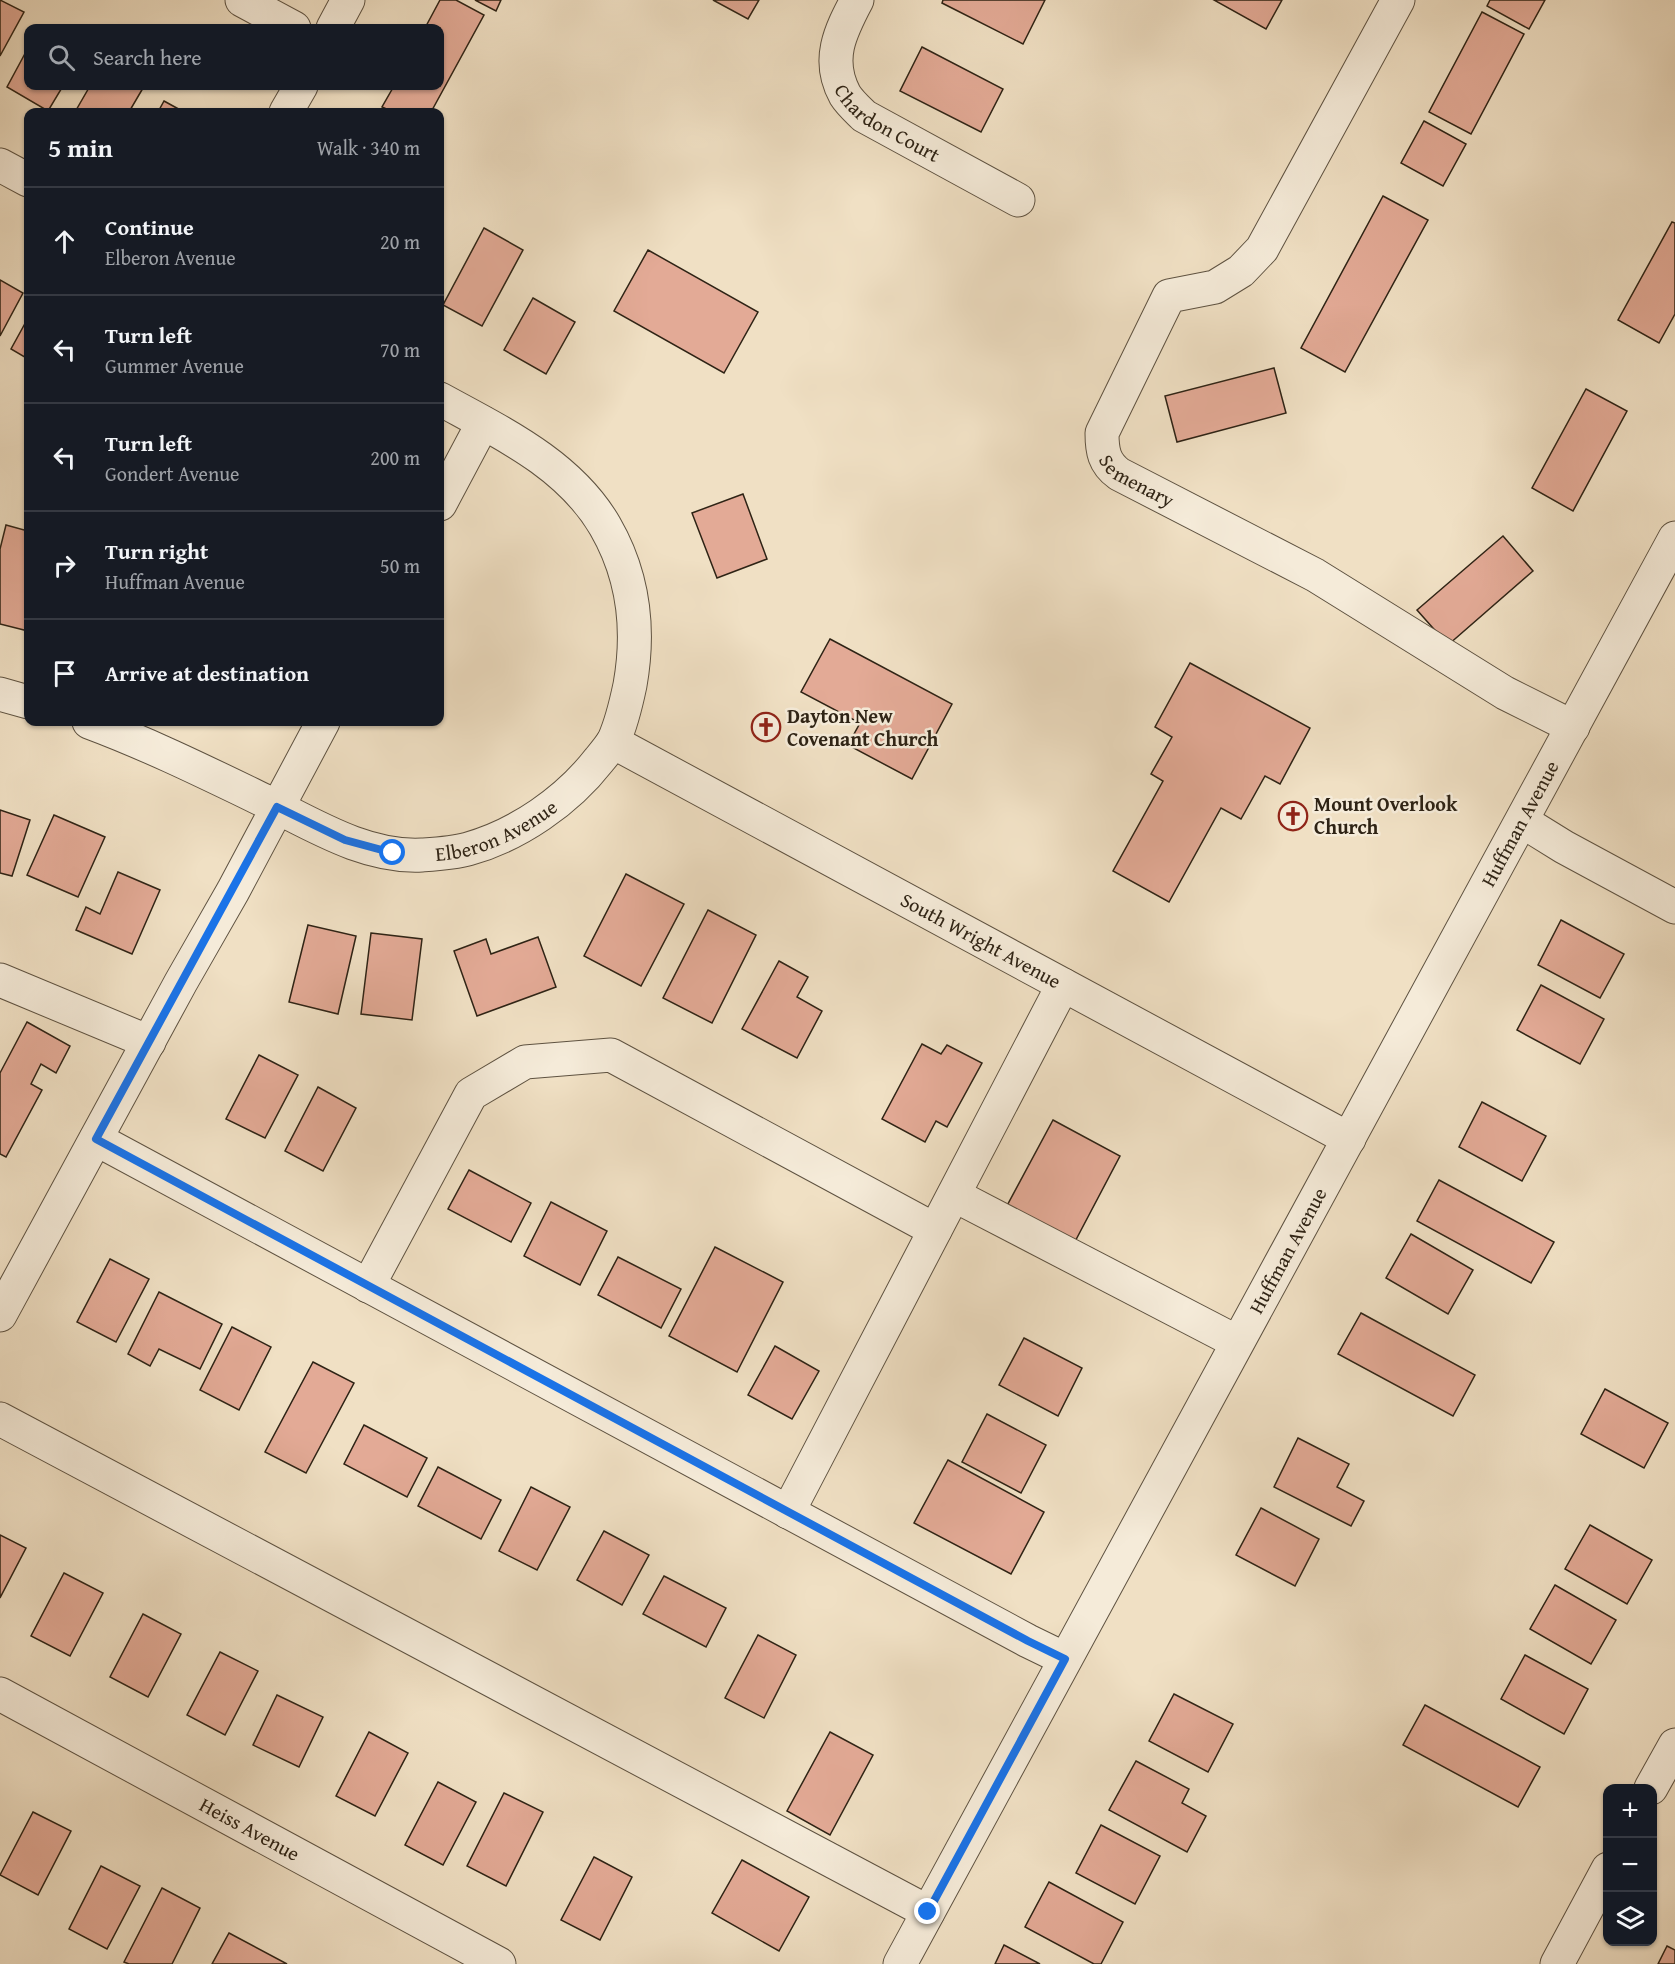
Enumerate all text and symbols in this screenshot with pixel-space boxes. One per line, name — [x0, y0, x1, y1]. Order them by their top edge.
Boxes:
search box — [24, 24, 444, 90]
icon: search — [45, 41, 78, 74]
text: Search here — [93, 41, 202, 73]
street label: Chardon Court — [828, 79, 945, 169]
text: 5 min — [48, 128, 113, 167]
text: Walk · 340 m — [317, 133, 420, 162]
text: Continue — [105, 211, 194, 243]
icon: ahead — [48, 225, 81, 258]
text: 20 m — [380, 227, 420, 256]
text: Elberon Avenue — [105, 243, 236, 272]
text: Turn left — [105, 319, 192, 351]
icon: left — [48, 333, 81, 366]
text: 70 m — [380, 335, 420, 364]
text: Gummer Avenue — [105, 351, 244, 380]
text: Turn left — [105, 427, 192, 459]
icon: left — [48, 441, 81, 474]
text: 200 m — [370, 443, 420, 472]
street label: Semenary — [1092, 449, 1180, 514]
text: Gondert Avenue — [105, 459, 239, 488]
text: Turn right — [105, 535, 208, 567]
icon: right — [48, 549, 81, 582]
text: 50 m — [380, 551, 420, 580]
text: Huffman Avenue — [105, 567, 245, 596]
icon: arrive — [48, 657, 81, 690]
text: Arrive at destination — [105, 657, 309, 689]
place label: Dayton New Covenant Church — [787, 701, 938, 753]
church icon: Dayton New Covenant Church — [750, 711, 782, 743]
street label: Huffman Avenue — [1473, 755, 1566, 892]
place label: Mount Overlook Church — [1314, 789, 1458, 841]
street label: Elberon Avenue — [434, 792, 563, 868]
church icon: Mount Overlook Church — [1277, 800, 1309, 832]
route start — [379, 839, 405, 865]
street label: South Wright Avenue — [896, 885, 1067, 995]
street label: Huffman Avenue — [1241, 1182, 1333, 1319]
map controls — [1603, 1784, 1657, 1946]
button: + — [1603, 1784, 1657, 1838]
street label: Heiss Avenue — [195, 1790, 305, 1868]
button: − — [1603, 1838, 1657, 1892]
button: layers — [1603, 1892, 1657, 1946]
route end — [914, 1898, 940, 1924]

